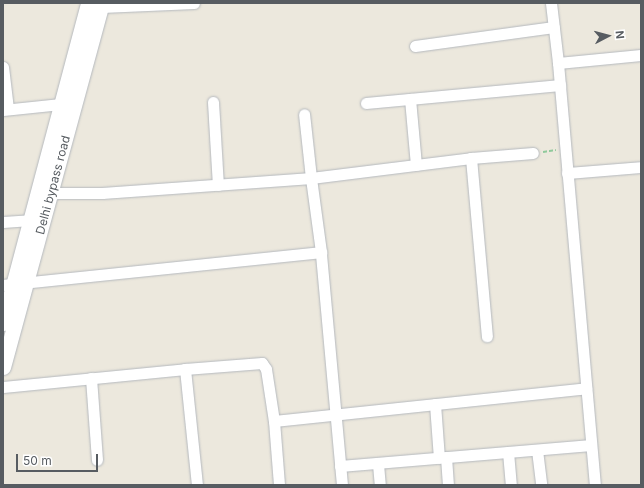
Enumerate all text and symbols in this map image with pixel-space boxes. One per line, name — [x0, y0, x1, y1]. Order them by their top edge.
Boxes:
north arrow — [588, 16, 628, 56]
text: N — [613, 30, 627, 40]
street label: Delhi bypass road — [33, 134, 73, 236]
scale bar — [18, 446, 100, 472]
text: 50 m — [23, 453, 52, 468]

